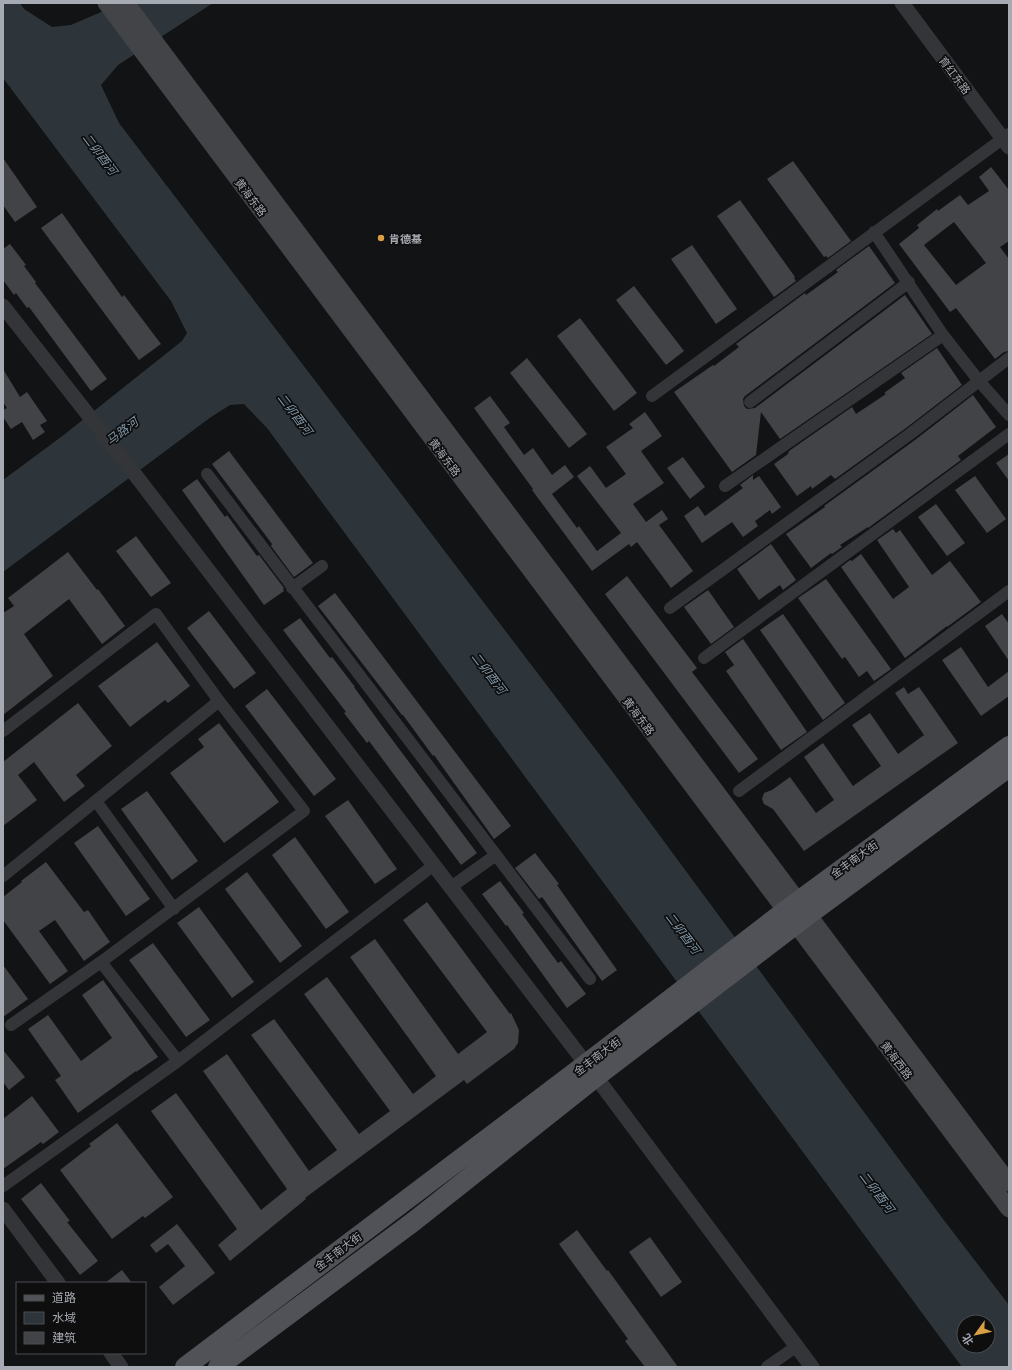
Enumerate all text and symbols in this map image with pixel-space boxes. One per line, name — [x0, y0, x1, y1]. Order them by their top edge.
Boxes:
street label: 育红东路 — [936, 53, 974, 97]
water label: 二卯酉河 — [79, 130, 122, 180]
street label: 黄海东路 — [232, 175, 270, 219]
place label: 肯德基 — [389, 231, 422, 246]
marker: 肯德基 — [376, 233, 386, 243]
water label: 二卯酉河 — [274, 390, 317, 440]
water label: 马路河 — [103, 412, 143, 449]
street label: 黄海东路 — [426, 435, 464, 479]
water label: 二卯酉河 — [468, 649, 511, 699]
street label: 黄海东路 — [620, 694, 658, 738]
street label: 金丰南大街 — [827, 837, 881, 881]
water label: 二卯酉河 — [662, 909, 705, 959]
street label: 金丰南大街 — [571, 1033, 623, 1079]
street label: 黄海西路 — [878, 1038, 916, 1082]
water label: 二卯酉河 — [856, 1168, 899, 1218]
street label: 金丰南大街 — [312, 1228, 364, 1274]
legend — [16, 1282, 146, 1354]
text: 道路 — [52, 1289, 76, 1306]
text: 水域 — [52, 1309, 76, 1326]
north arrow — [956, 1314, 996, 1354]
text: 建筑 — [52, 1329, 76, 1346]
text: 北 — [958, 1331, 976, 1348]

